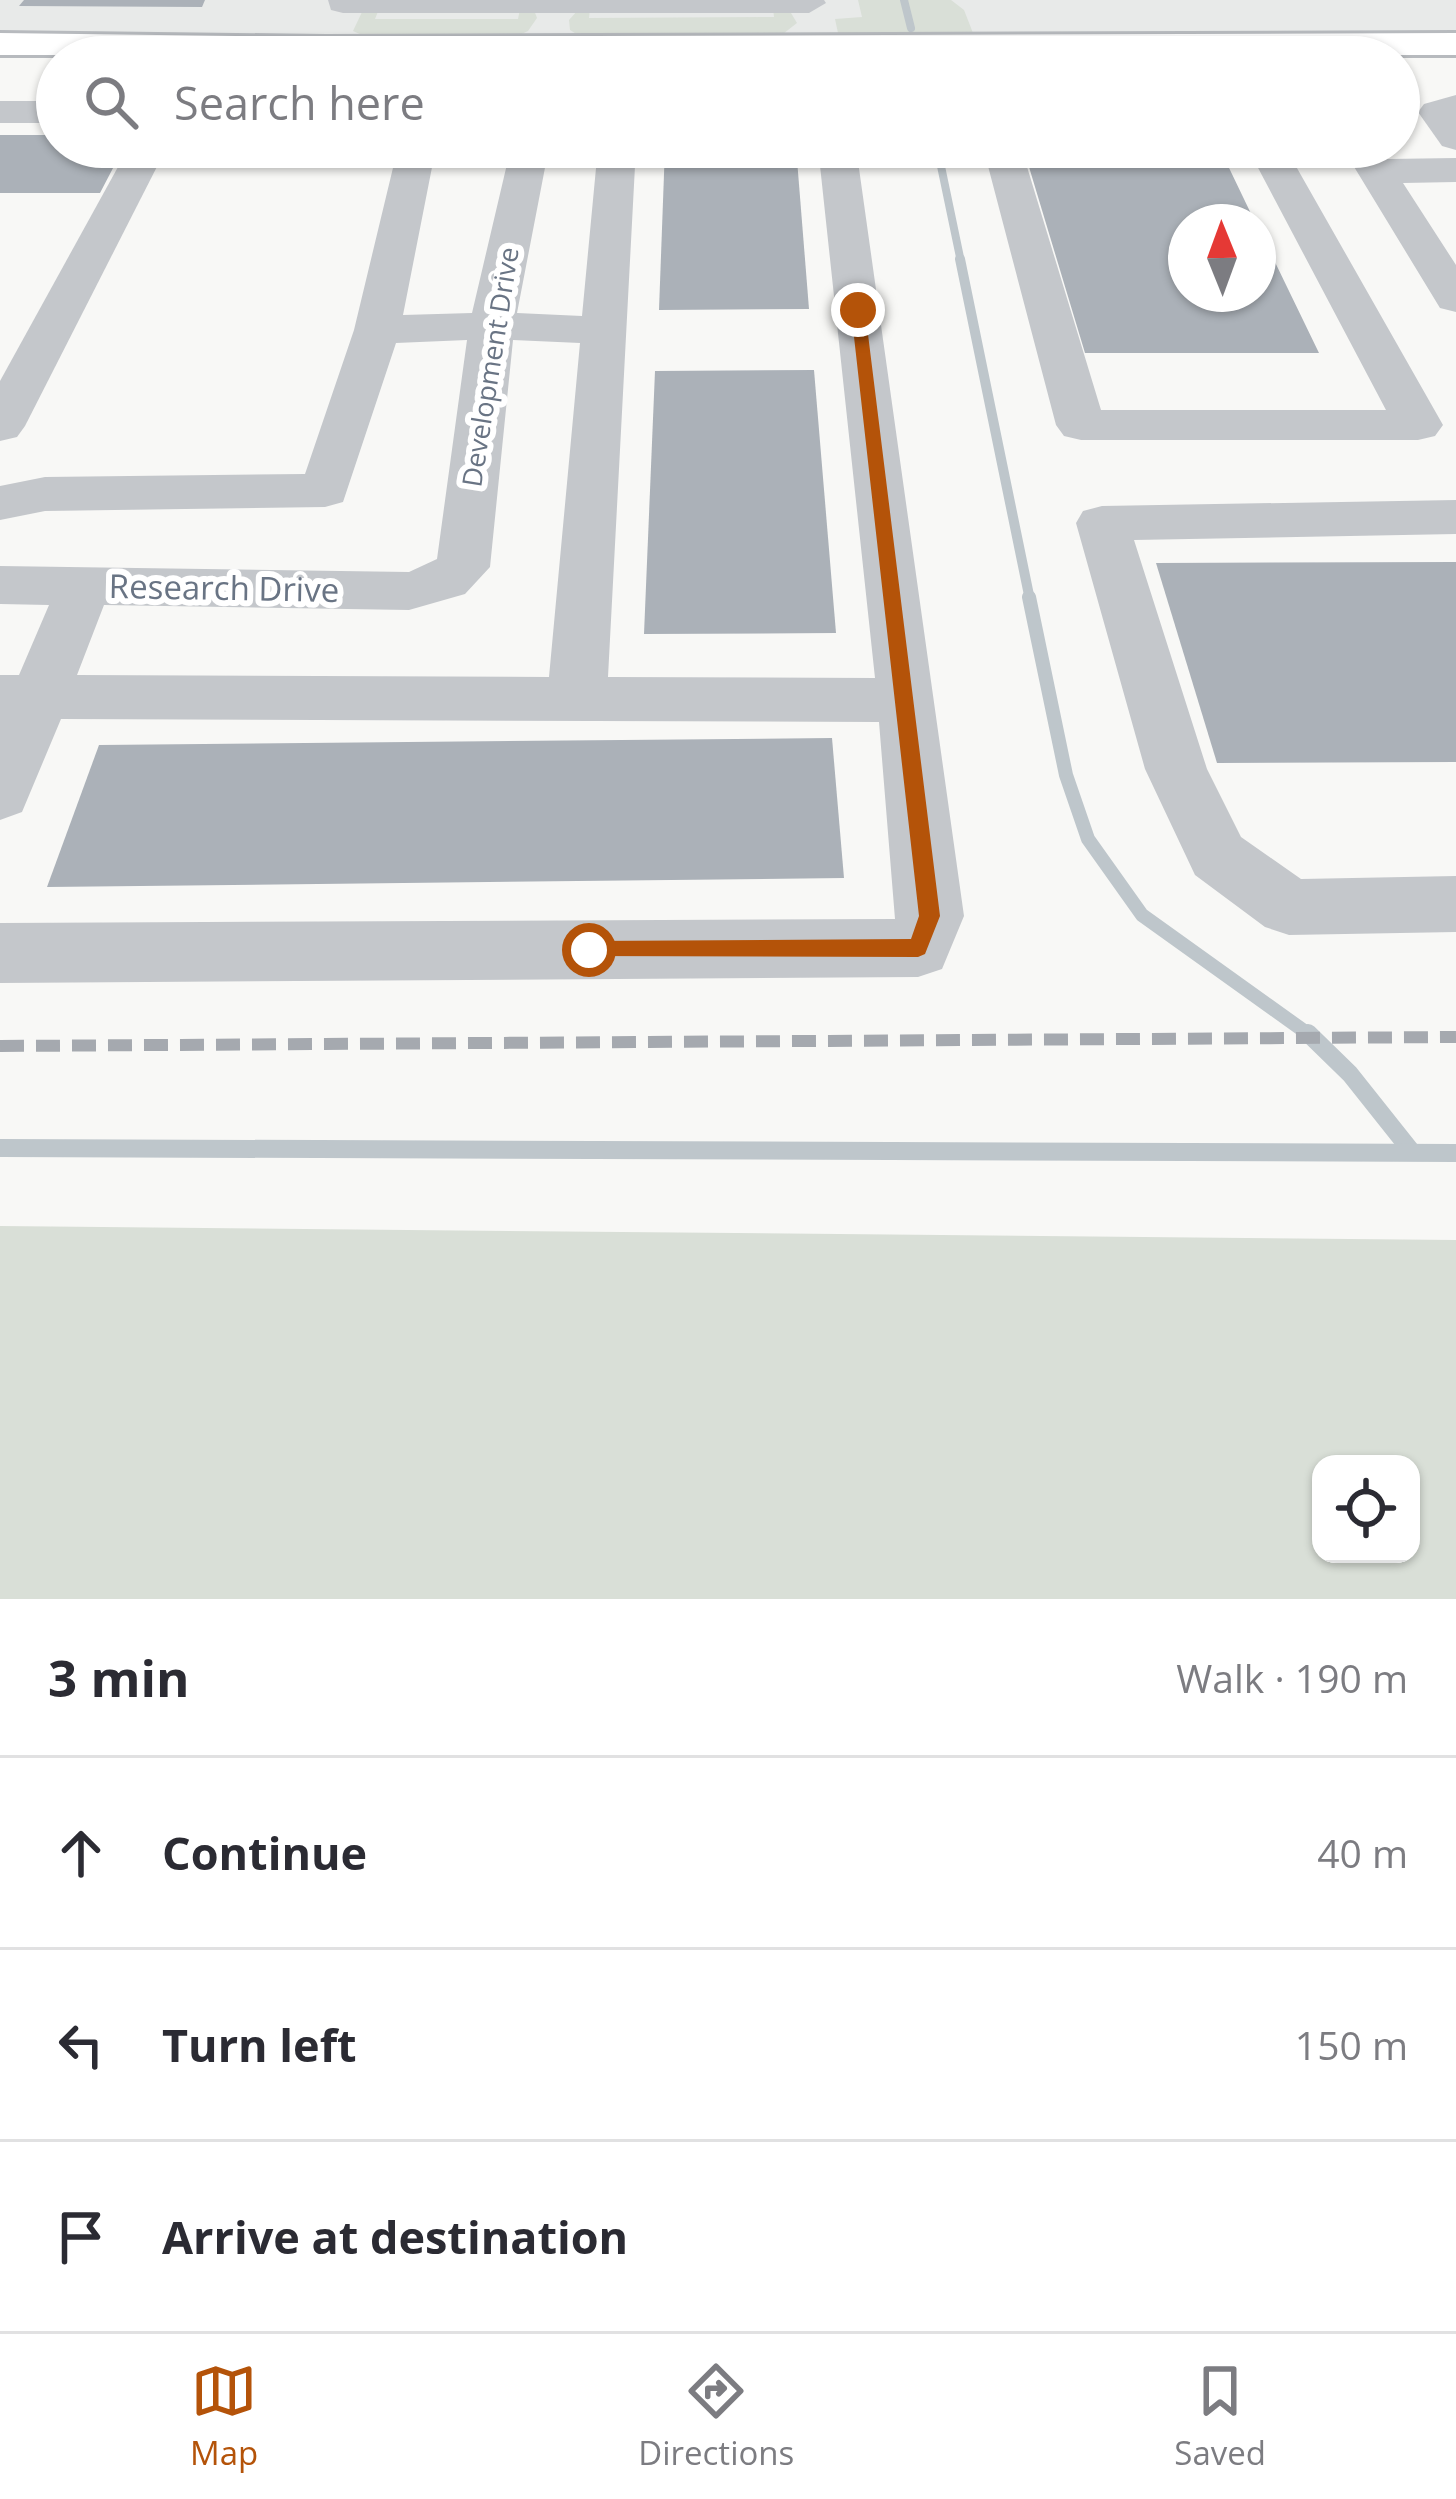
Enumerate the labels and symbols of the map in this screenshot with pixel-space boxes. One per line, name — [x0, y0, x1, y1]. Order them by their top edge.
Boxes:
north arrow — [1168, 204, 1276, 312]
street label: Development Drive — [452, 244, 527, 489]
route end — [831, 283, 885, 337]
street label: Research Drive — [108, 563, 340, 612]
route start — [562, 923, 616, 977]

